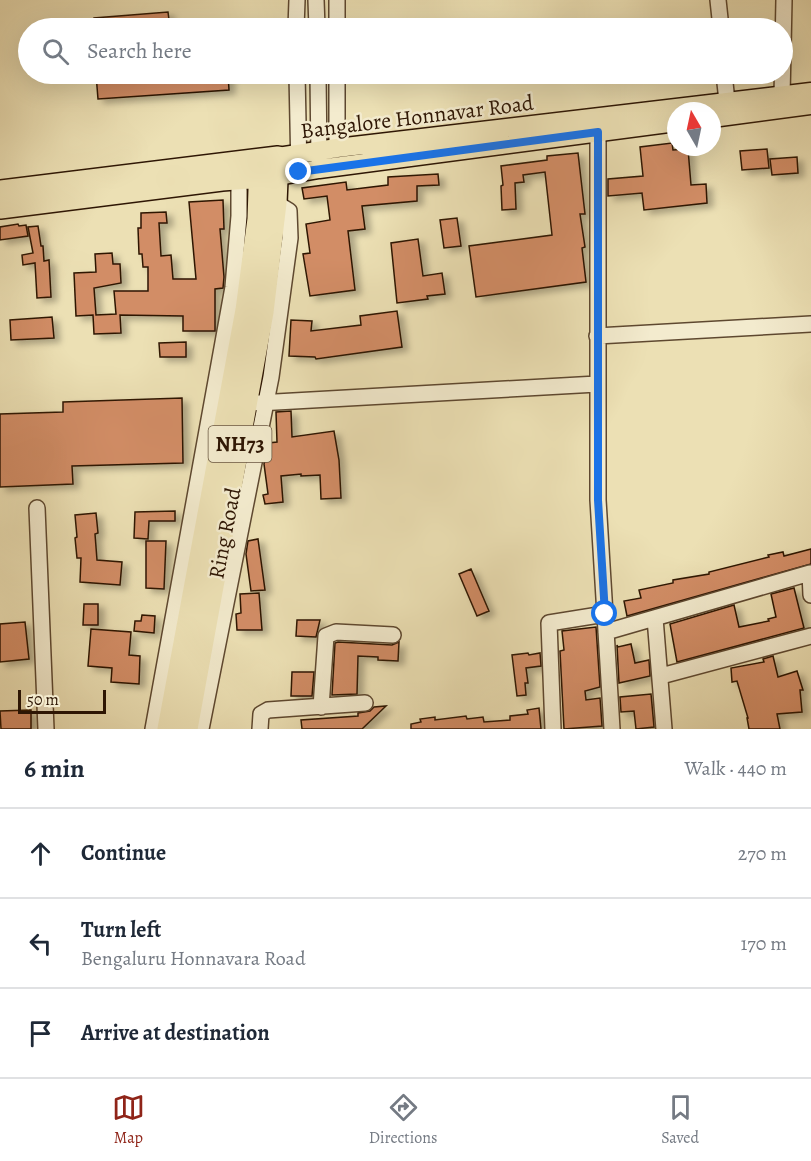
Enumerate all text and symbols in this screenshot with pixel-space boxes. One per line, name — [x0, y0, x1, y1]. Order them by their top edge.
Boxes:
search box — [18, 18, 793, 84]
icon: search — [39, 35, 72, 68]
text: Search here — [87, 36, 192, 66]
street label: Bangalore Honnavar Road — [299, 88, 536, 146]
north arrow — [667, 102, 721, 156]
route end — [285, 158, 311, 184]
road number: NH73 — [208, 426, 272, 462]
street label: Ring Road — [201, 485, 249, 582]
route start — [591, 600, 617, 626]
scale bar — [18, 687, 106, 714]
text: 50 m — [27, 689, 59, 711]
text: 6 min — [24, 751, 85, 786]
text: Walk · 440 m — [685, 755, 787, 782]
icon: ahead — [24, 837, 57, 870]
text: Continue — [81, 838, 166, 868]
text: 270 m — [738, 840, 787, 867]
text: Turn left — [81, 915, 161, 945]
icon: left — [24, 927, 57, 960]
text: 170 m — [741, 930, 787, 957]
text: Bengaluru Honnavara Road — [81, 945, 306, 972]
icon: arrive — [24, 1017, 57, 1050]
text: Arrive at destination — [81, 1018, 270, 1048]
tab: Map — [112, 1091, 145, 1149]
tab: Directions — [369, 1091, 437, 1149]
tab: Saved — [661, 1091, 699, 1149]

